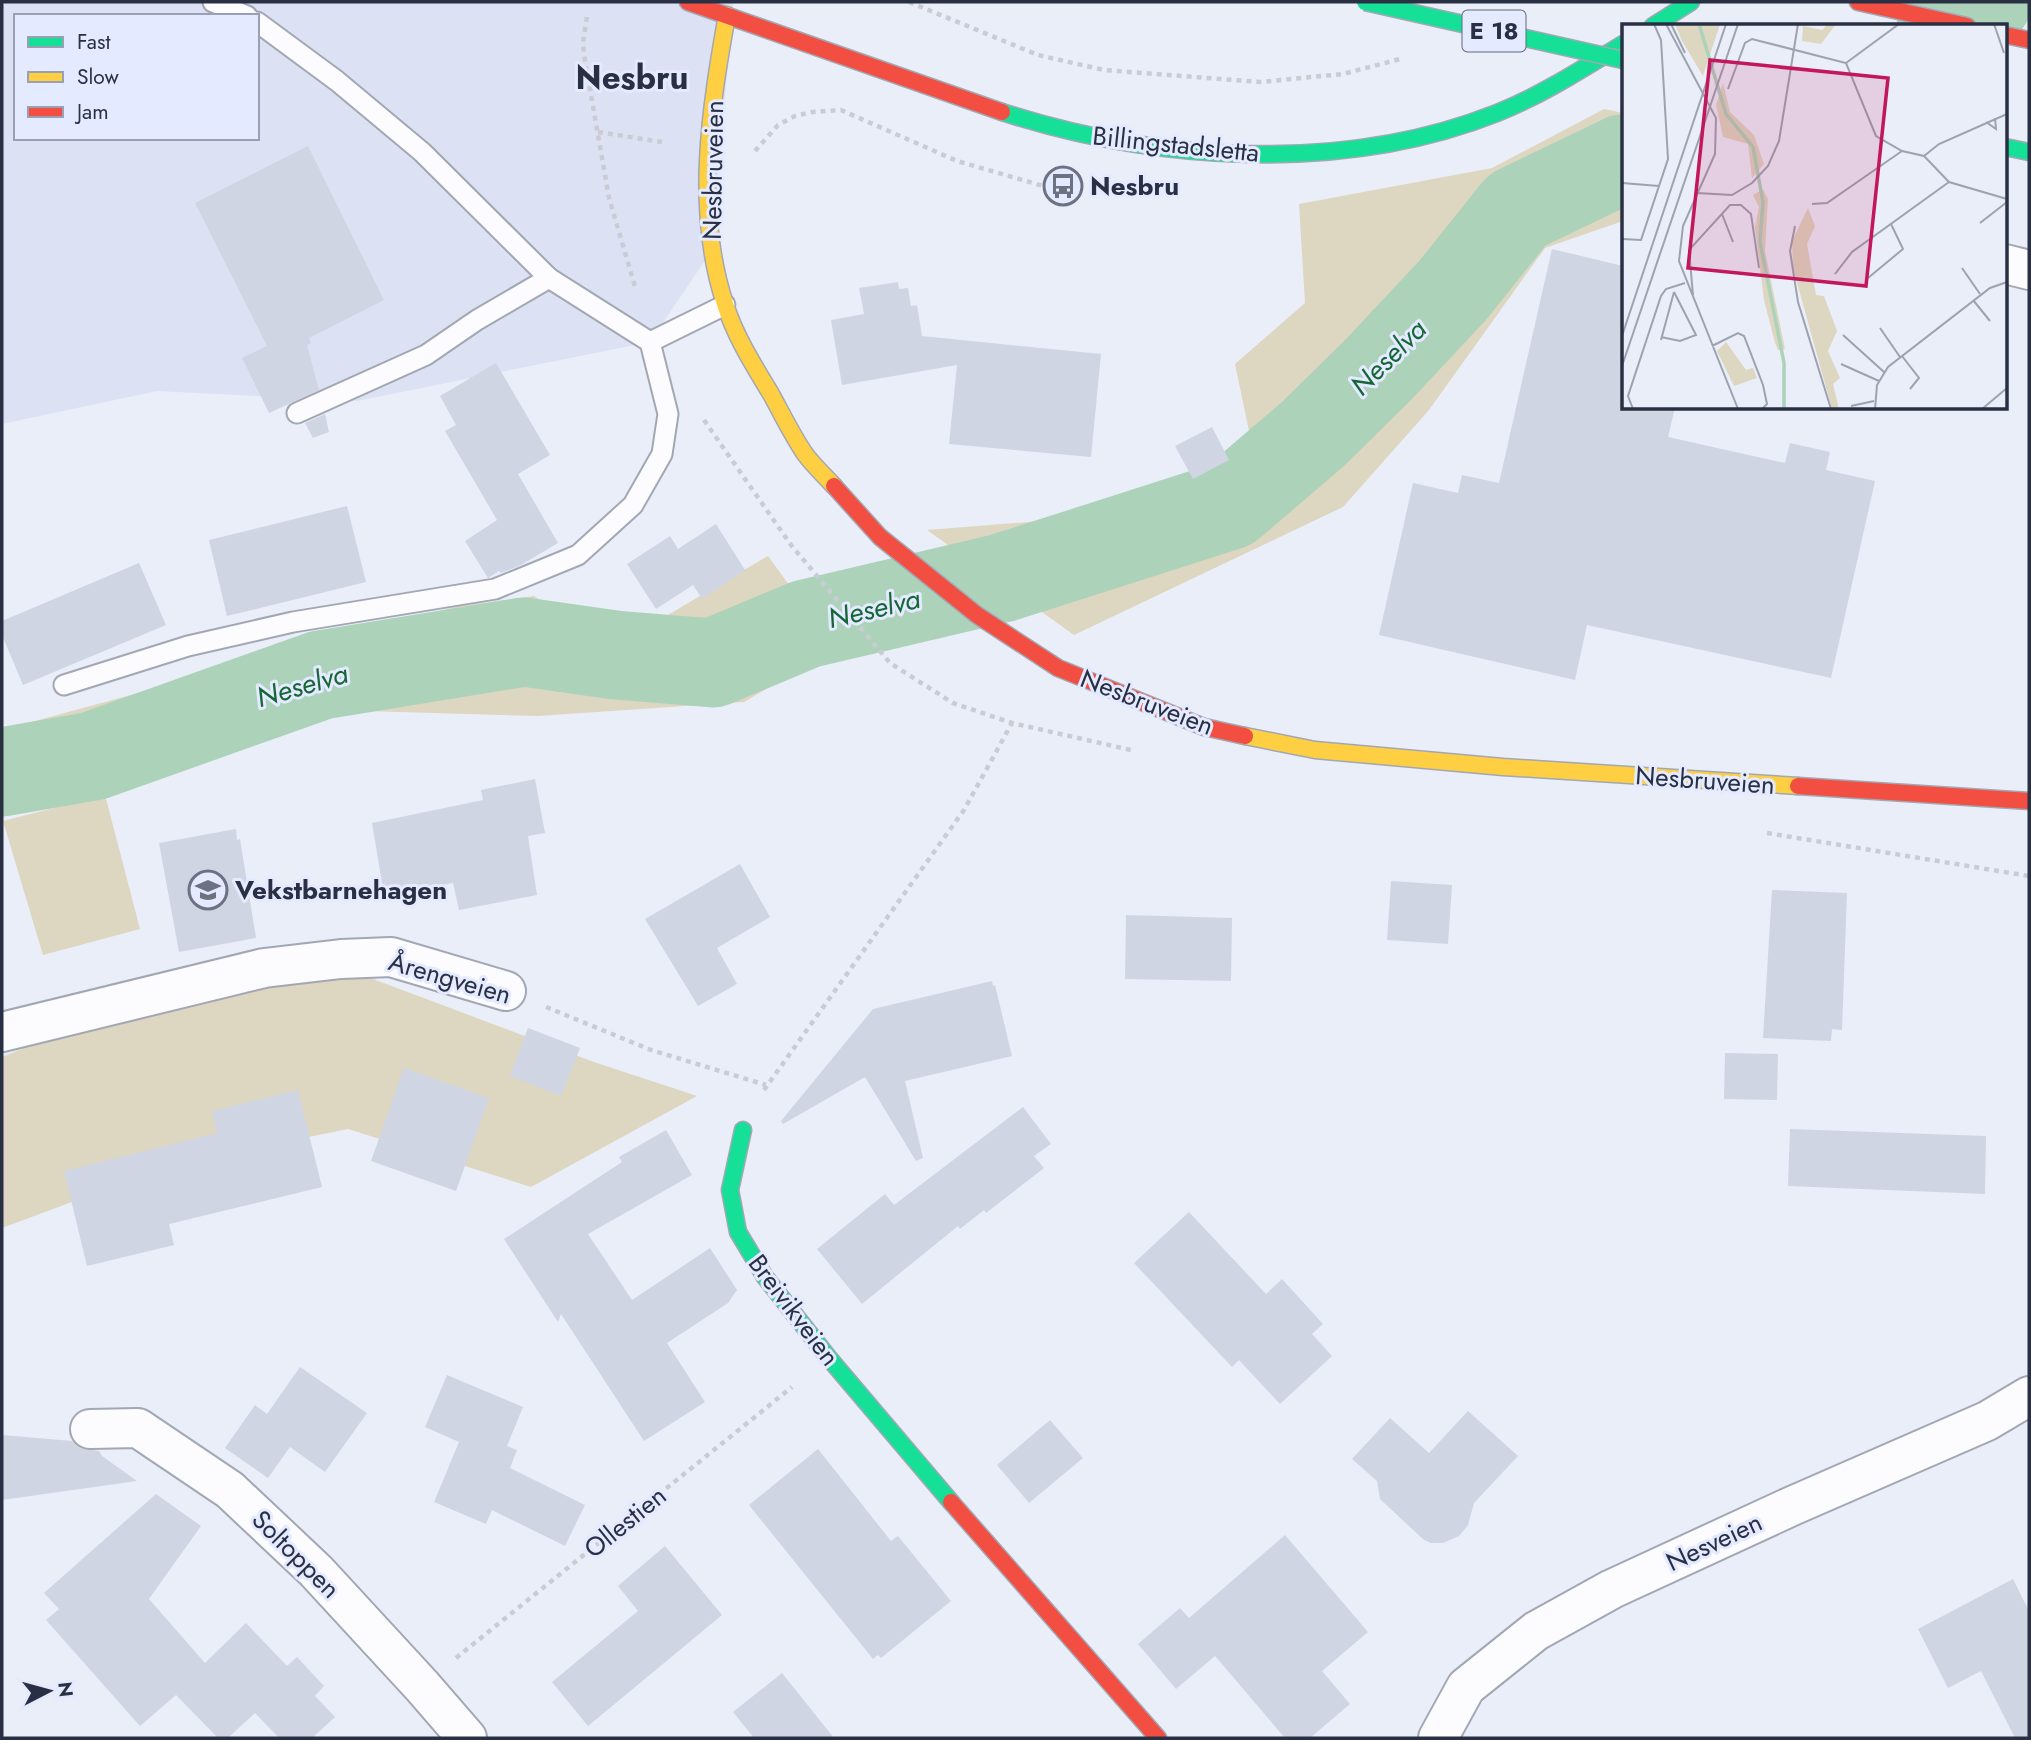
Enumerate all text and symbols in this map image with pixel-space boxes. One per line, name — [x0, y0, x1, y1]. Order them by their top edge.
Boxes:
road number: E 18 — [1462, 11, 1526, 52]
legend — [14, 14, 259, 140]
inset map — [1622, 24, 2007, 410]
text: Fast — [77, 27, 110, 57]
district label: Nesbru — [575, 54, 689, 101]
text: Slow — [77, 62, 119, 92]
text: Jam — [74, 97, 109, 127]
street label: Nesbruveien — [693, 100, 733, 240]
street label: Billingstadsletta — [1091, 116, 1261, 172]
bus stop icon: Nesbru — [1042, 165, 1084, 207]
place label: Nesbru — [1090, 167, 1179, 205]
water label: Neselva — [1341, 309, 1436, 405]
water label: Neselva — [824, 578, 925, 639]
water label: Neselva — [251, 653, 353, 718]
street label: Nesbruveien — [1075, 659, 1219, 745]
street label: Nesbruveien — [1634, 756, 1776, 804]
school or university icon: Vekstbarnehagen — [187, 869, 229, 911]
place label: Vekstbarnehagen — [234, 871, 447, 909]
street label: Årengveien — [384, 942, 516, 1014]
street label: Breivikveien — [739, 1246, 849, 1374]
street label: Ollestien — [576, 1477, 674, 1567]
street label: Soltoppen — [243, 1501, 349, 1607]
street label: Nesveien — [1660, 1503, 1768, 1581]
north arrow — [14, 1656, 84, 1726]
text: N — [51, 1680, 80, 1698]

